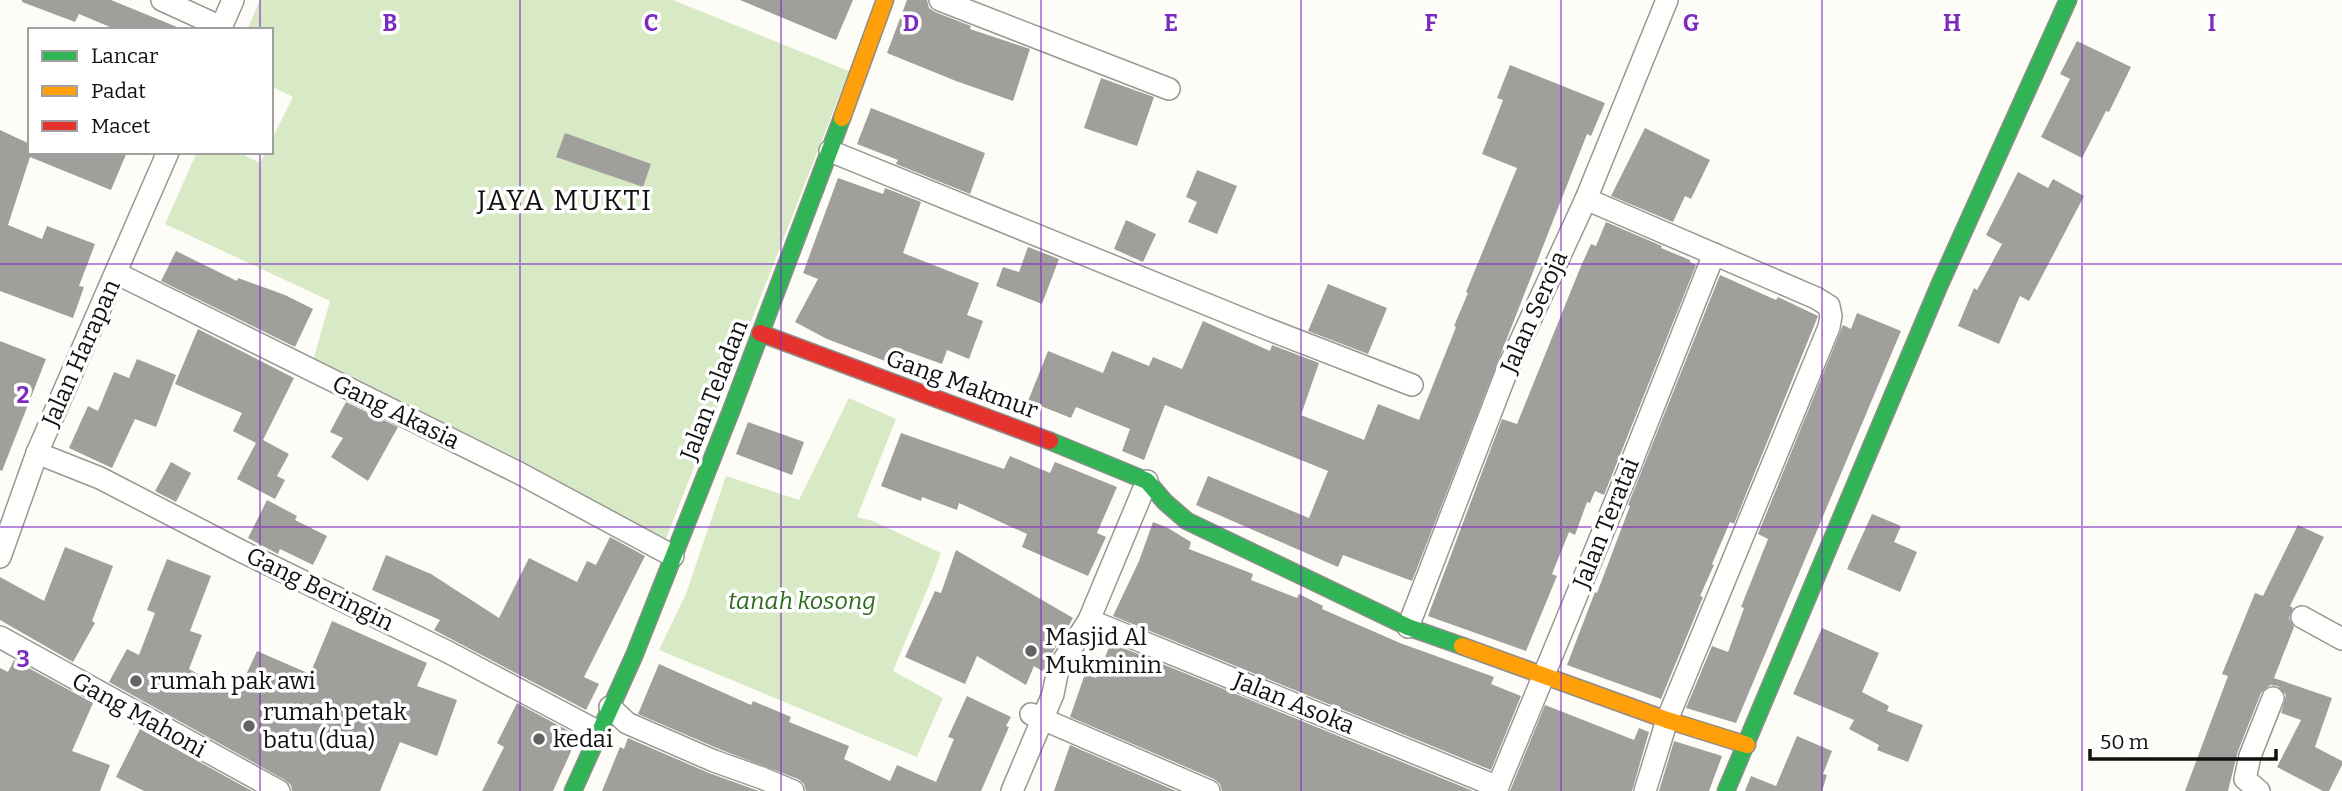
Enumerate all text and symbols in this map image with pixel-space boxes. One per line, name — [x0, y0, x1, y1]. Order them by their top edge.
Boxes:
text: B — [383, 9, 397, 37]
text: C — [644, 9, 658, 37]
text: D — [903, 9, 919, 37]
text: E — [1164, 9, 1178, 37]
text: F — [1425, 9, 1438, 37]
text: G — [1683, 9, 1700, 37]
text: H — [1943, 9, 1961, 37]
text: I — [2208, 9, 2216, 37]
legend — [28, 28, 273, 154]
text: Lancar — [91, 43, 158, 69]
text: Padat — [91, 78, 146, 104]
text: Macet — [91, 113, 151, 139]
district label: JAYA MUKTI — [476, 184, 653, 217]
street label: Jalan Seroja — [1494, 247, 1573, 378]
street label: Jalan Harapan — [36, 275, 126, 432]
street label: Jalan Teladan — [674, 316, 754, 465]
street label: Gang Makmur — [882, 344, 1042, 425]
street label: Gang Akasia — [328, 369, 464, 455]
text: 2 — [17, 381, 30, 409]
street label: Jalan Teratai — [1567, 454, 1645, 593]
street label: Gang Beringin — [242, 541, 398, 637]
park label: tanah kosong — [728, 587, 876, 615]
place label: Masjid Al Mukminin — [1045, 623, 1162, 679]
marker: Masjid Al Mukminin — [1023, 643, 1039, 659]
text: 3 — [16, 645, 30, 673]
street label: Jalan Asoka — [1228, 666, 1359, 740]
street label: Gang Mahoni — [67, 667, 211, 763]
place label: rumah pak awi — [150, 667, 316, 695]
marker: rumah pak awi — [128, 673, 144, 689]
place label: rumah petak batu (dua) — [263, 698, 407, 754]
marker: rumah petak batu (dua) — [241, 718, 257, 734]
scale bar — [2090, 718, 2276, 762]
place label: kedai — [553, 725, 613, 753]
text: 50 m — [2100, 729, 2149, 755]
marker: kedai — [531, 731, 547, 747]

